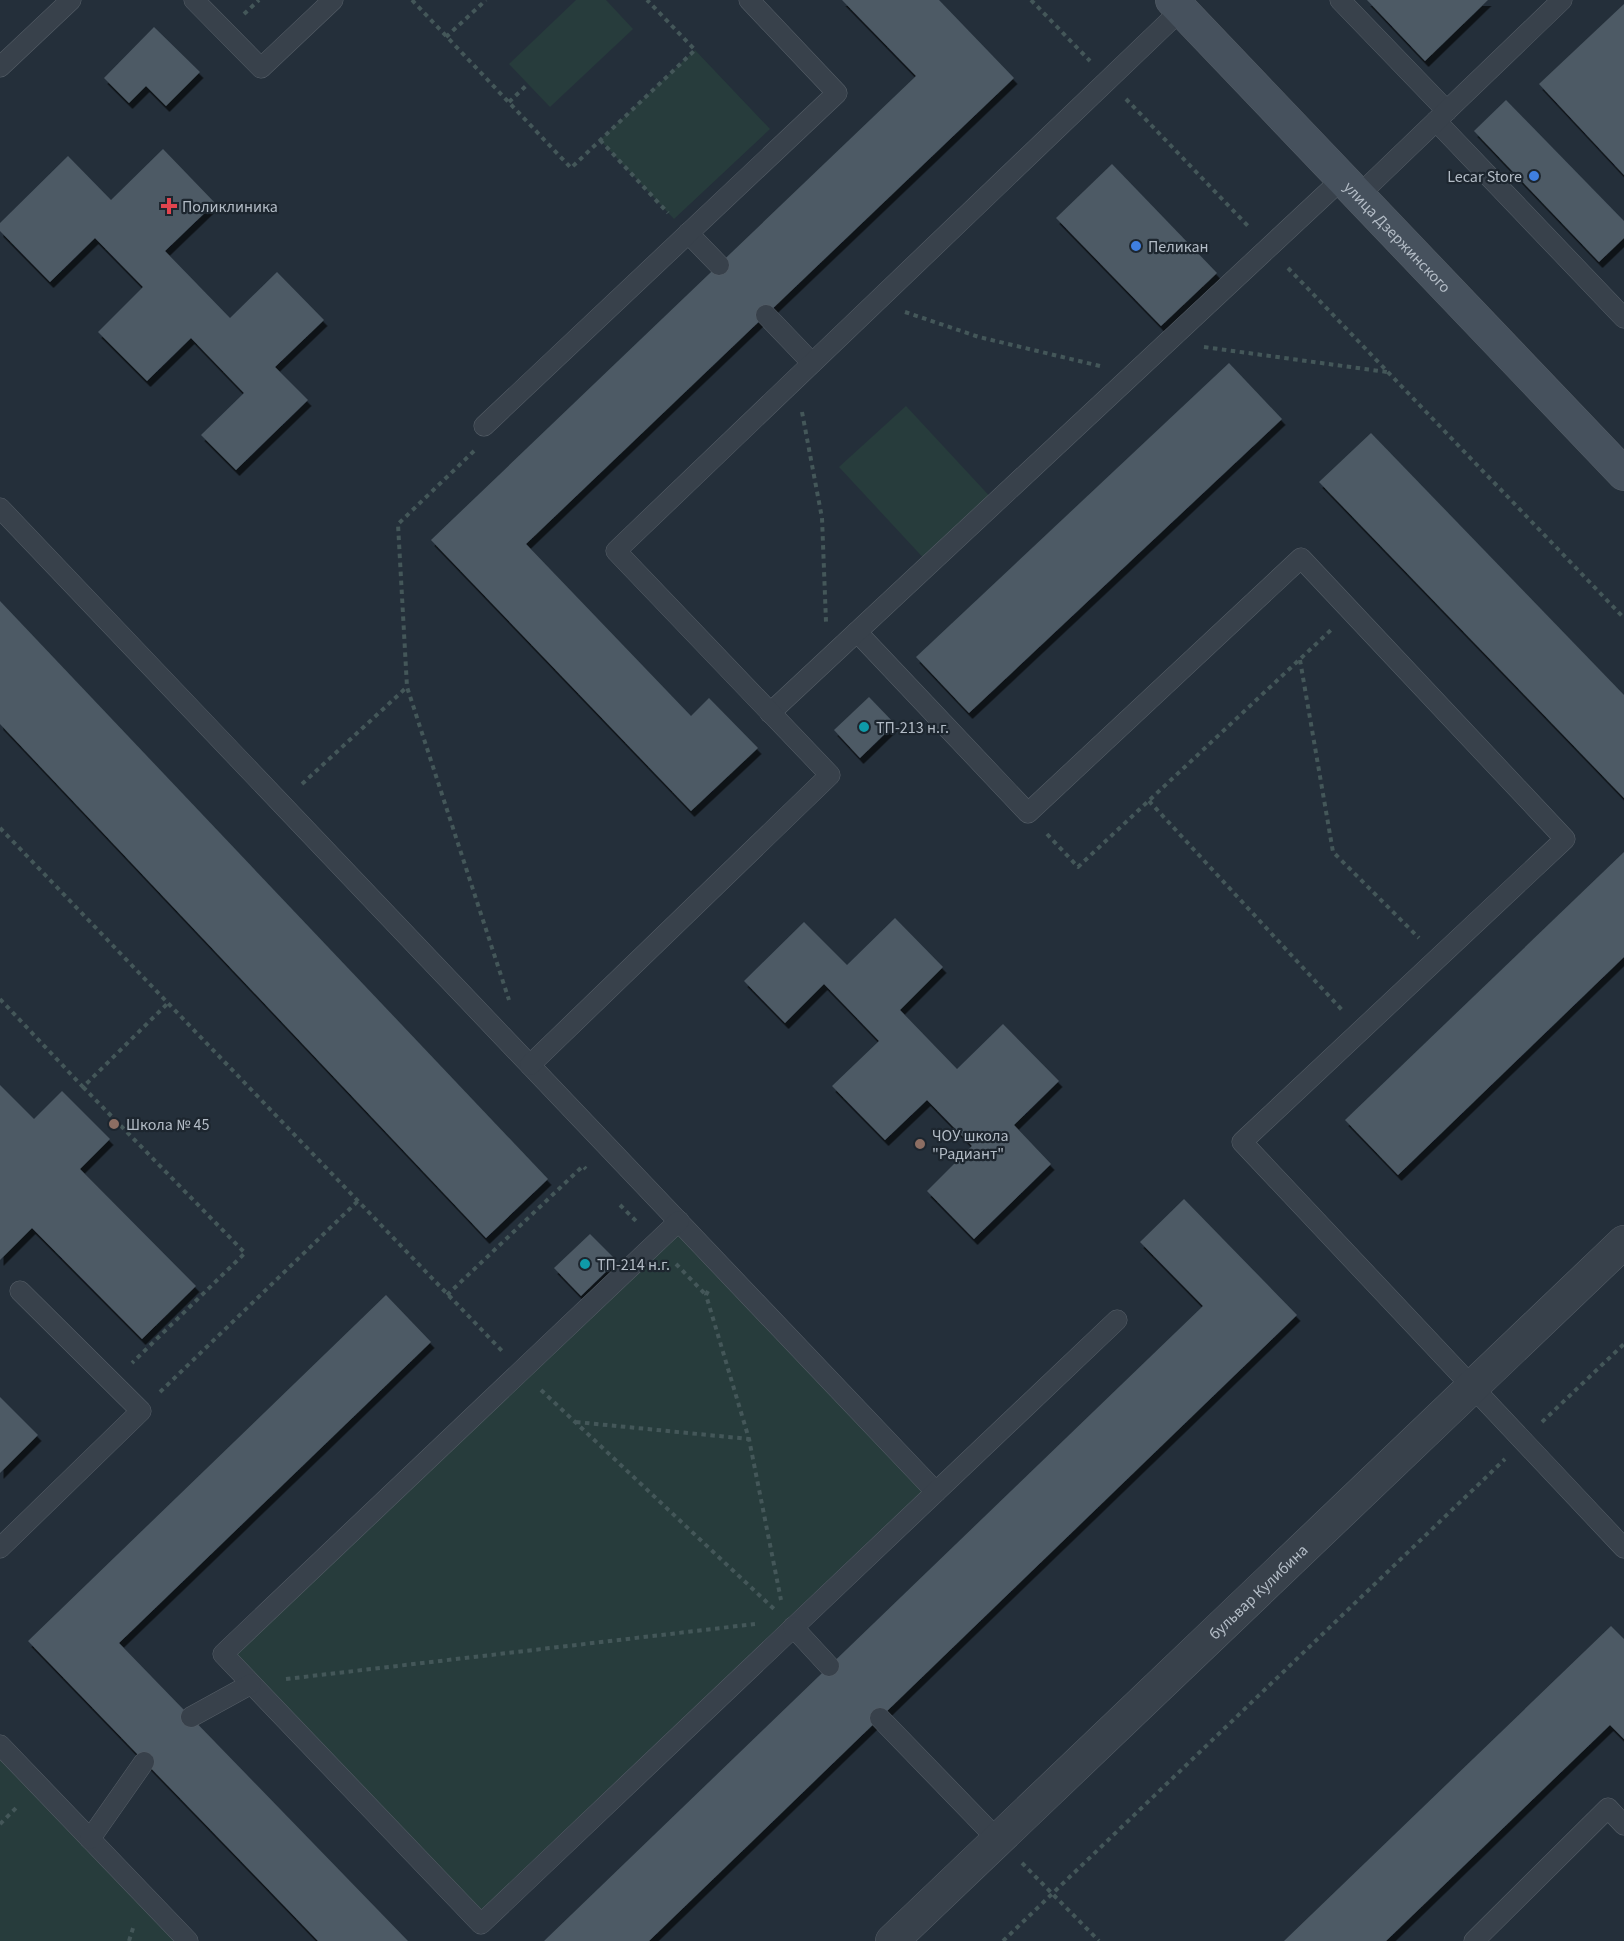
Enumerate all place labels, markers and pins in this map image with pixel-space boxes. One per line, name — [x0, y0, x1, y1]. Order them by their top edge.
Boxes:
place label: Lecar Store — [1447, 166, 1522, 188]
marker: Lecar Store — [1527, 169, 1541, 183]
place label: Поликлиника — [182, 196, 278, 218]
marker: Поликлиника — [160, 197, 178, 215]
place label: Пеликан — [1148, 236, 1209, 258]
marker: Пеликан — [1129, 239, 1143, 253]
place label: ТП-213 н.г. — [876, 717, 949, 739]
marker: ТП-213 н.г. — [857, 720, 871, 734]
place label: Школа № 45 — [126, 1114, 210, 1136]
marker: Школа № 45 — [107, 1117, 121, 1131]
place label: ЧОУ школа "Радиант" — [932, 1125, 1008, 1165]
marker: ЧОУ школа "Радиант" — [913, 1137, 927, 1151]
place label: ТП-214 н.г. — [597, 1254, 670, 1276]
marker: ТП-214 н.г. — [578, 1257, 592, 1271]

